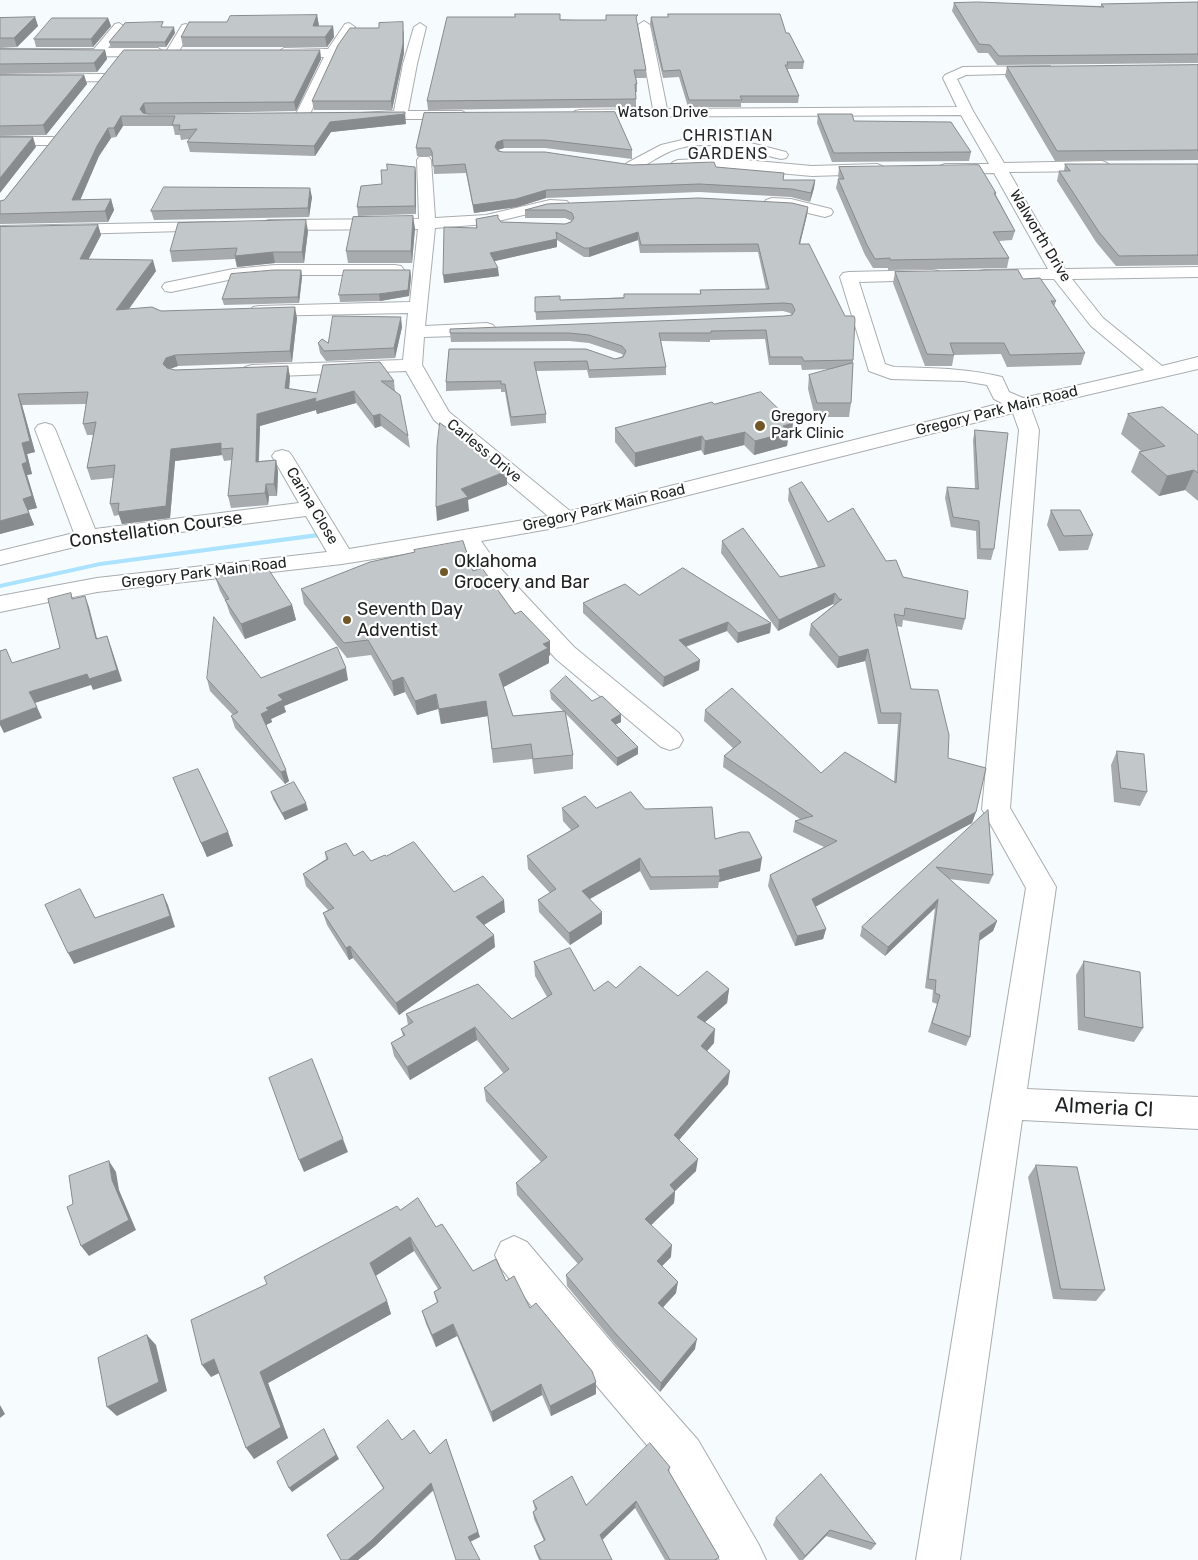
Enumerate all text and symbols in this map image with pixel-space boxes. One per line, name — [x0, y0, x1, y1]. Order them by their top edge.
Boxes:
street label: Watson Drive — [618, 104, 708, 122]
district label: CHRISTIAN GARDENS — [681, 126, 775, 164]
street label: Walworth Drive — [1005, 187, 1075, 285]
street label: Gregory Park Main Road — [914, 382, 1080, 440]
place label: Gregory Park Clinic — [771, 408, 844, 443]
street label: Carless Drive — [443, 415, 525, 487]
marker: Gregory Park Clinic — [753, 419, 767, 433]
street label: Carina Close — [282, 464, 342, 548]
street label: Gregory Park Main Road — [521, 481, 687, 535]
street label: Constellation Course — [68, 507, 244, 553]
place label: Oklahoma Grocery and Bar — [454, 551, 589, 594]
street label: Gregory Park Main Road — [120, 554, 288, 592]
marker: Oklahoma Grocery and Bar — [438, 566, 450, 578]
place label: Seventh Day Adventist — [357, 599, 463, 642]
marker: Seventh Day Adventist — [341, 614, 353, 626]
street label: Almeria Cl — [1054, 1093, 1154, 1123]

